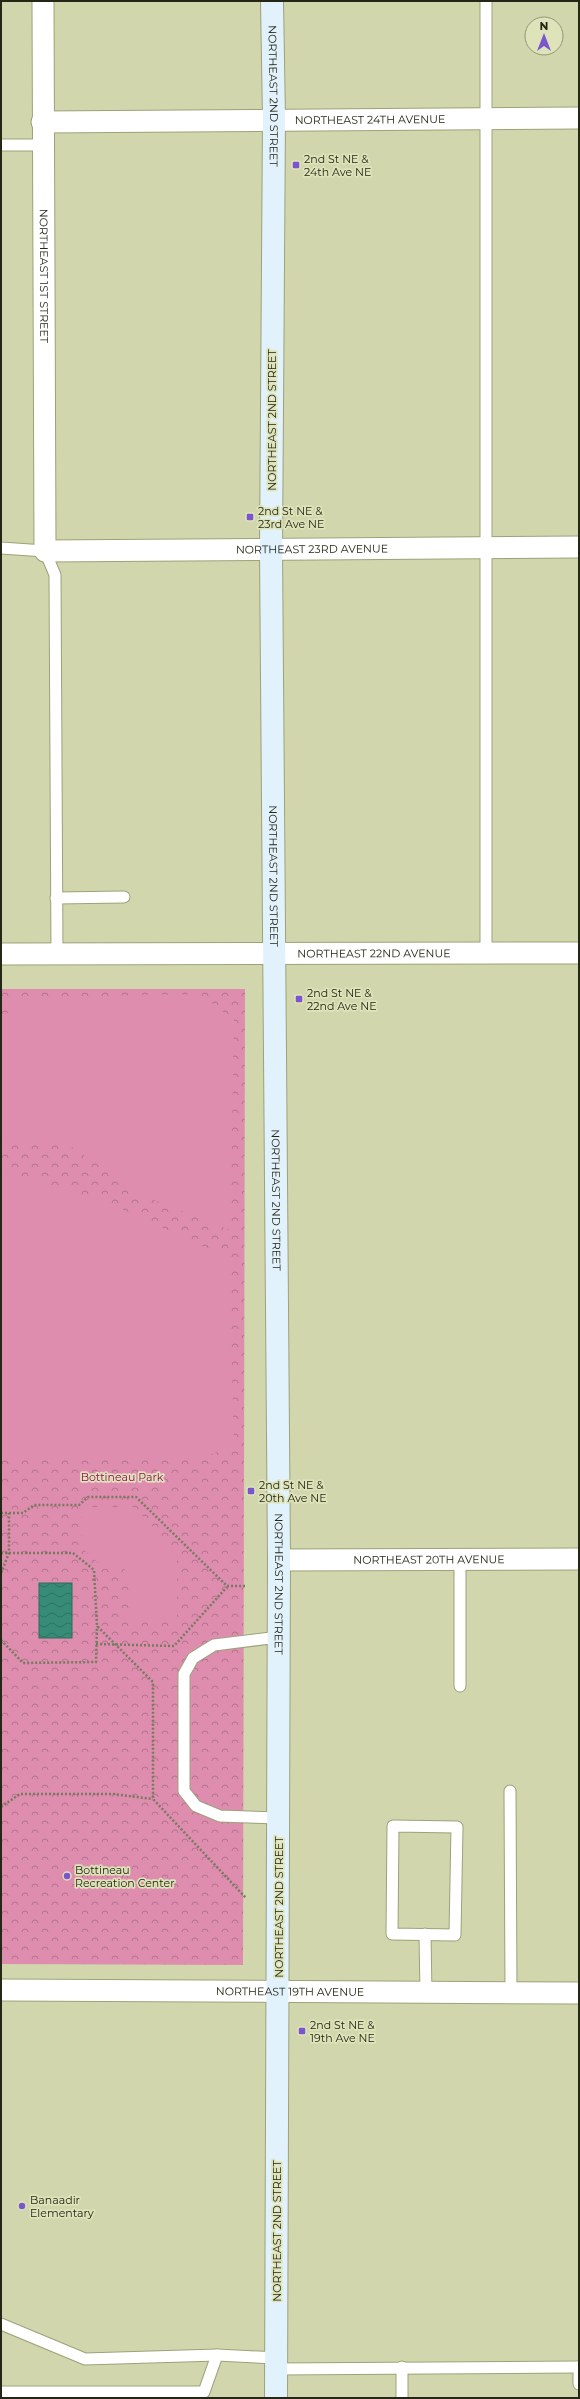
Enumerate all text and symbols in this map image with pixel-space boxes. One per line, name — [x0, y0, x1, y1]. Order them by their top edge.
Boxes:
north arrow — [524, 16, 564, 56]
text: N — [540, 19, 548, 33]
street label: NORTHEAST 2ND STREET — [265, 25, 281, 168]
street label: NORTHEAST 24TH AVENUE — [295, 112, 445, 127]
place label: 2nd St NE & 24th Ave NE — [304, 152, 371, 179]
marker: 2nd St NE & 24th Ave NE — [291, 160, 301, 170]
street label: NORTHEAST 1ST STREET — [37, 209, 51, 344]
street label: NORTHEAST 2ND STREET — [265, 349, 279, 491]
place label: 2nd St NE & 23rd Ave NE — [258, 504, 324, 531]
marker: 2nd St NE & 23rd Ave NE — [245, 512, 255, 522]
street label: NORTHEAST 23RD AVENUE — [236, 541, 388, 557]
street label: NORTHEAST 2ND STREET — [266, 805, 281, 947]
street label: NORTHEAST 22ND AVENUE — [297, 946, 451, 960]
place label: 2nd St NE & 22nd Ave NE — [307, 986, 377, 1013]
marker: 2nd St NE & 22nd Ave NE — [294, 994, 304, 1004]
street label: NORTHEAST 2ND STREET — [269, 1129, 284, 1271]
park label: Bottineau Park — [81, 1470, 164, 1484]
place label: 2nd St NE & 20th Ave NE — [259, 1478, 327, 1505]
marker: 2nd St NE & 20th Ave NE — [246, 1486, 256, 1496]
street label: NORTHEAST 2ND STREET — [272, 1513, 286, 1655]
street label: NORTHEAST 20TH AVENUE — [353, 1552, 505, 1567]
street label: NORTHEAST 2ND STREET — [272, 1836, 286, 1978]
place label: Bottineau Recreation Center — [75, 1863, 175, 1890]
marker: Bottineau Recreation Center — [62, 1871, 72, 1881]
street label: NORTHEAST 19TH AVENUE — [216, 1984, 364, 1999]
place label: 2nd St NE & 19th Ave NE — [310, 2018, 375, 2045]
marker: 2nd St NE & 19th Ave NE — [297, 2026, 307, 2036]
street label: NORTHEAST 2ND STREET — [270, 2160, 284, 2302]
place label: Banaadir Elementary — [30, 2193, 94, 2220]
marker: Banaadir Elementary — [17, 2201, 27, 2211]

